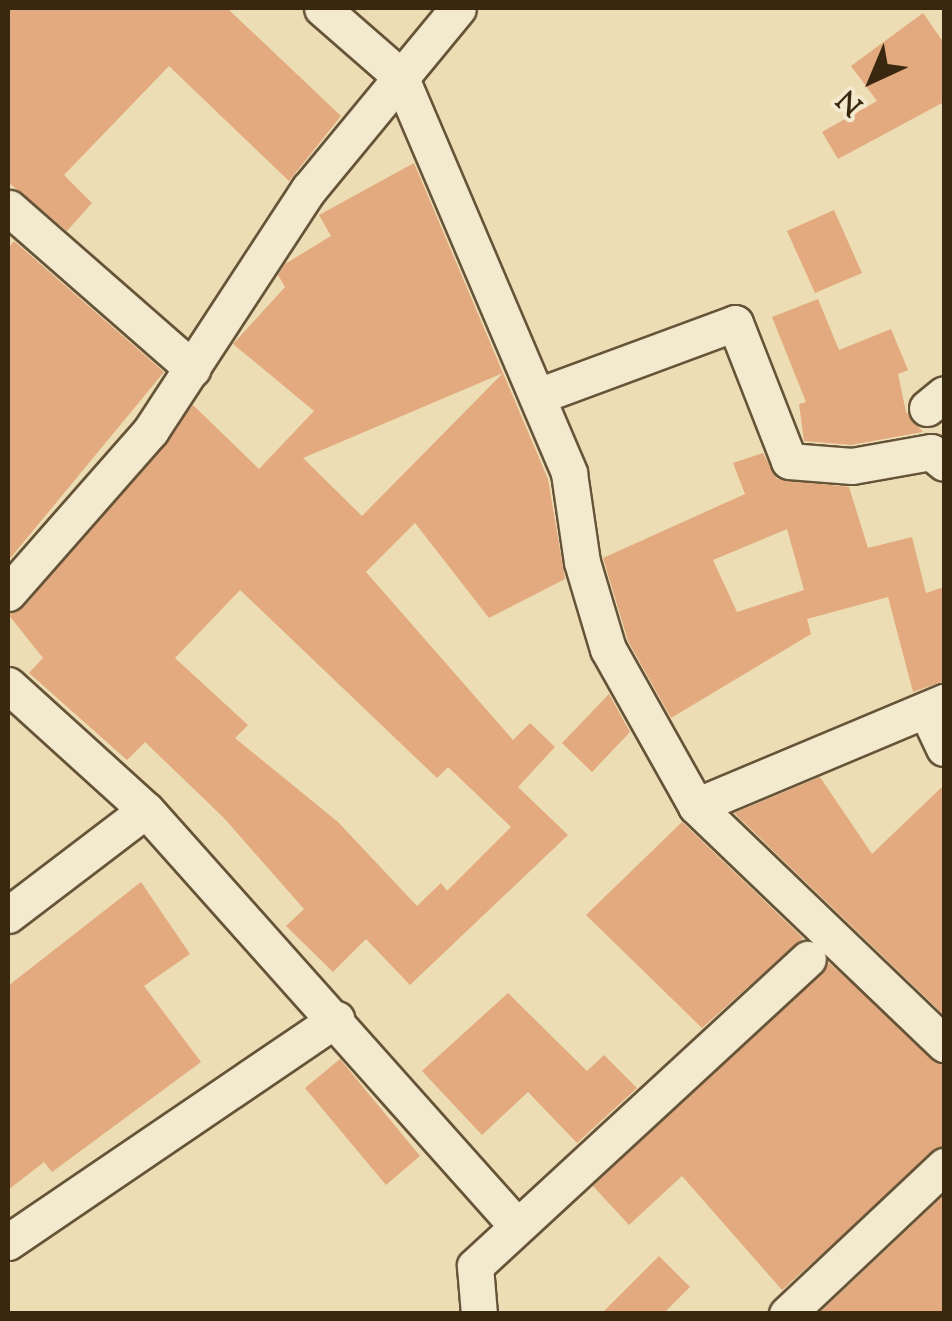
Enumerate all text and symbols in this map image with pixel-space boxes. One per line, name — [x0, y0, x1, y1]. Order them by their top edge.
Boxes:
north arrow — [822, 30, 922, 130]
text: N — [829, 79, 873, 124]

